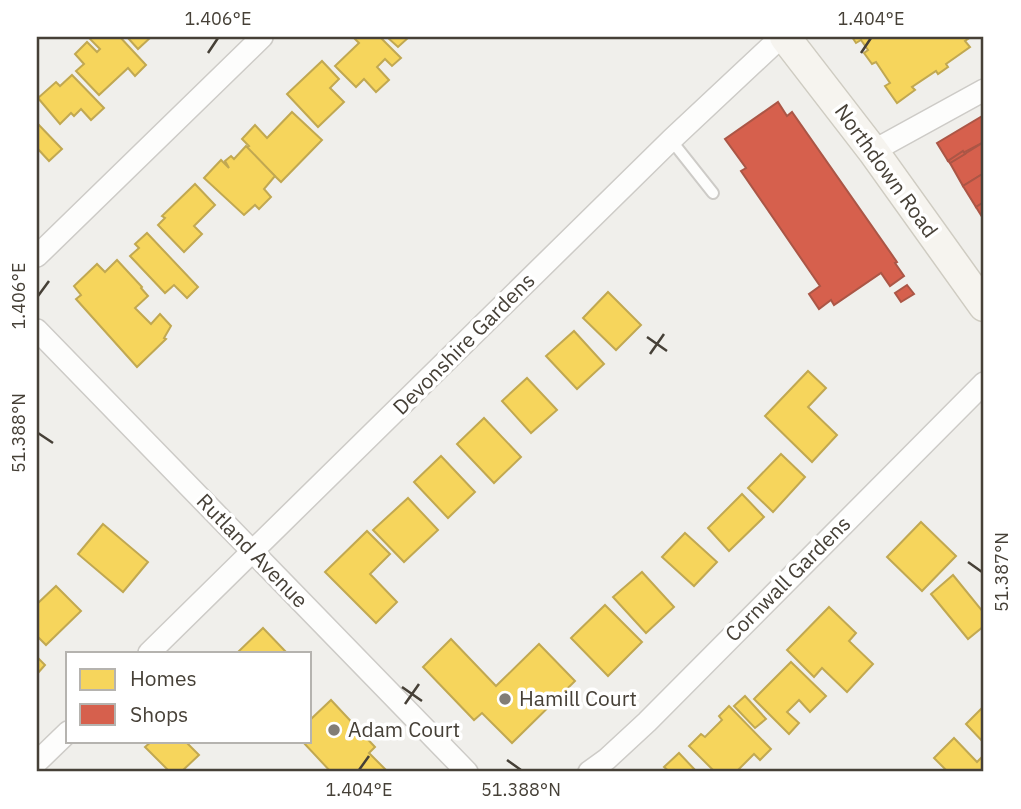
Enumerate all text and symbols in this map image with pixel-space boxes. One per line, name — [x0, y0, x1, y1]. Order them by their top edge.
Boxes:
text: 1.406°E — [184, 7, 252, 30]
text: 1.404°E — [837, 7, 905, 30]
street label: Northdown Road — [829, 98, 945, 243]
text: 1.406°E — [7, 262, 30, 330]
street label: Devonshire Gardens — [386, 266, 540, 420]
text: 51.388°N — [7, 393, 30, 473]
street label: Rutland Avenue — [191, 487, 314, 614]
street label: Cornwall Gardens — [718, 509, 856, 647]
text: 51.387°N — [990, 532, 1013, 612]
legend — [66, 652, 312, 742]
text: Homes — [130, 664, 197, 692]
place label: Hamill Court — [519, 684, 637, 712]
marker: Hamill Court — [497, 691, 513, 707]
text: Shops — [130, 700, 188, 728]
place label: Adam Court — [348, 715, 460, 743]
marker: Adam Court — [326, 722, 342, 738]
text: 1.404°E — [325, 778, 393, 801]
text: 51.388°N — [481, 778, 561, 801]

